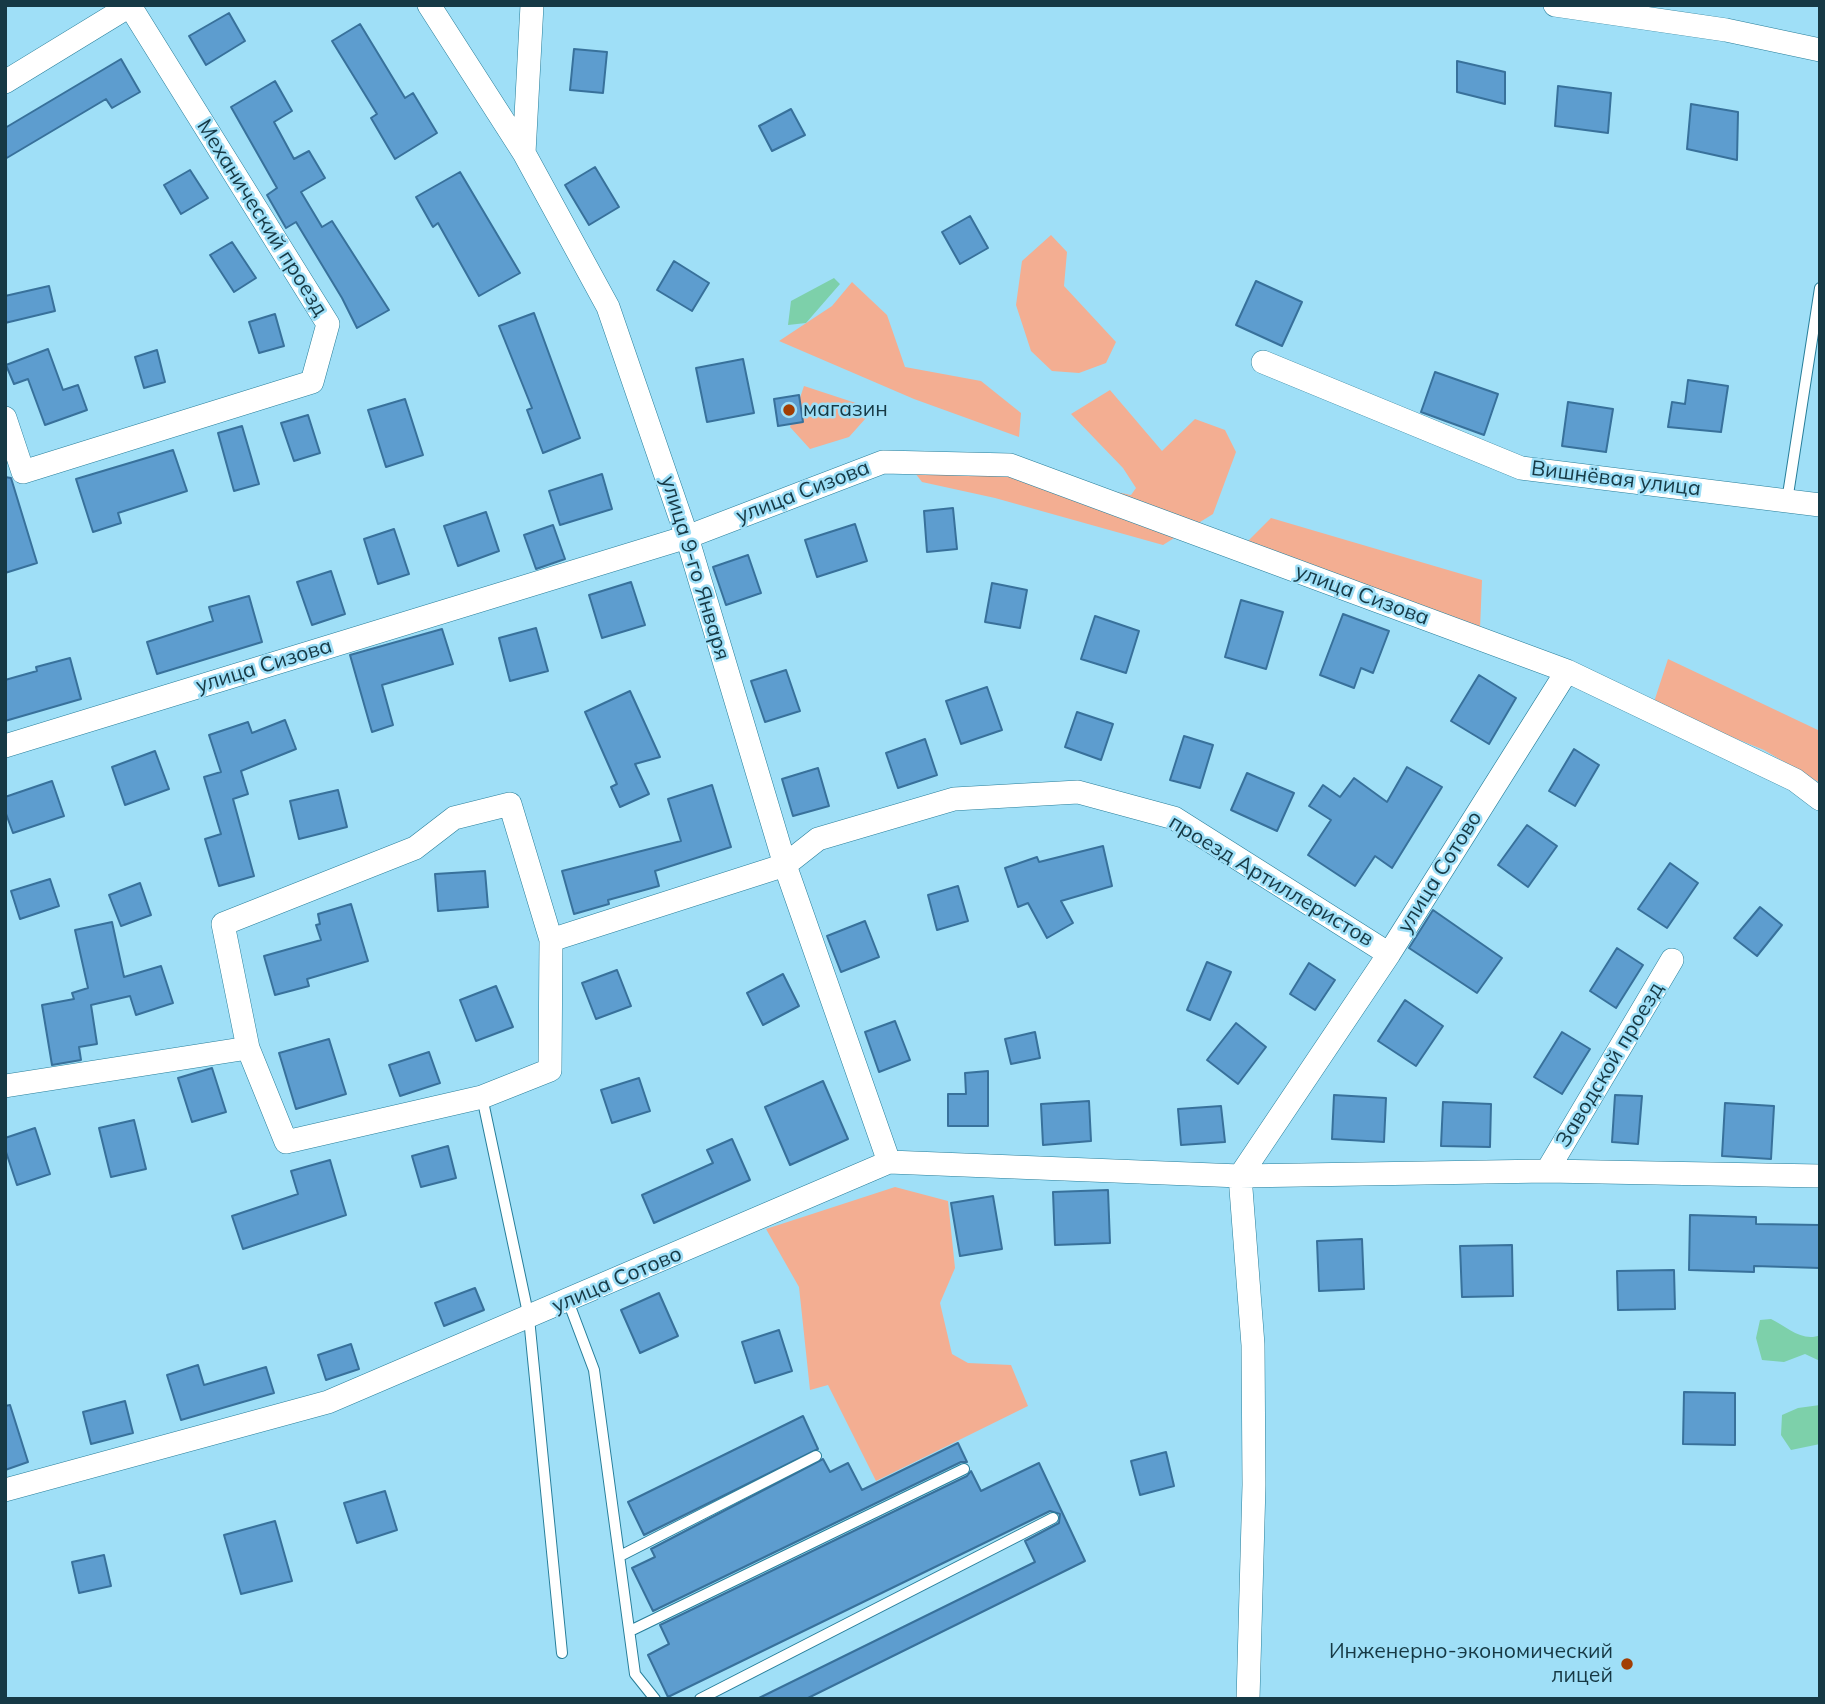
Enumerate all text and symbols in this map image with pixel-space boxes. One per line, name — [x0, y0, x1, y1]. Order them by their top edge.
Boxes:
street label: Механический проезд — [191, 115, 333, 321]
place label: магазин — [803, 397, 888, 423]
marker: магазин — [781, 402, 797, 418]
street label: улица Сизова — [733, 455, 873, 529]
street label: Вишнёвая улица — [1530, 456, 1702, 502]
street label: улица 9-го Января — [655, 473, 735, 663]
street label: улица Сизова — [1291, 559, 1433, 631]
street label: улица Сизова — [193, 633, 335, 699]
street label: улица Сотово — [1393, 807, 1487, 937]
street label: проезд Артиллеристов — [1164, 810, 1378, 952]
street label: Заводской проезд — [1551, 978, 1669, 1152]
street label: улица Сотово — [548, 1241, 686, 1319]
place label: Инженерно-экономический лицей — [1329, 1639, 1613, 1689]
marker: Инженерно-экономический лицей — [1619, 1656, 1635, 1672]

